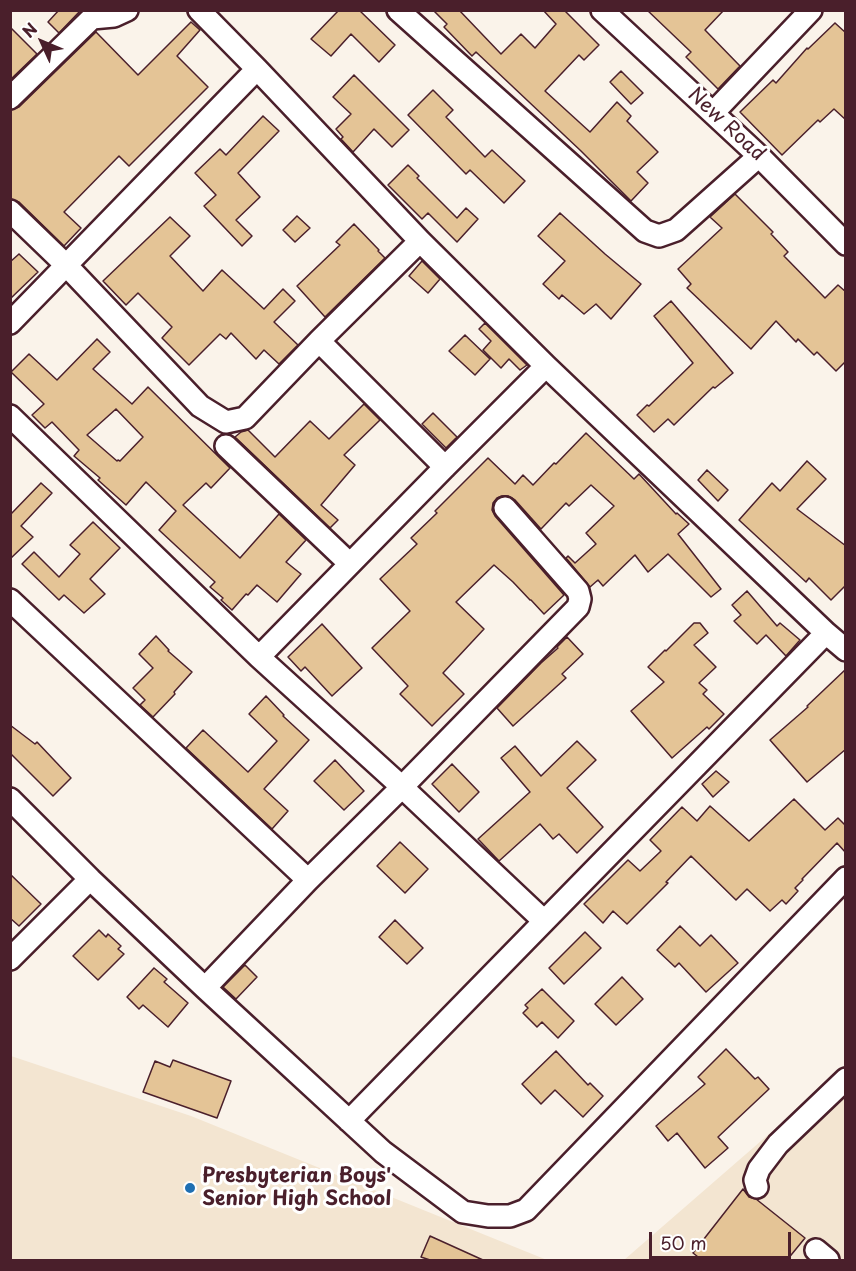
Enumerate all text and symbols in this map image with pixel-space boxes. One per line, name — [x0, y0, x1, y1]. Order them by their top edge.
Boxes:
north arrow — [12, 12, 72, 72]
text: N — [16, 17, 42, 42]
street label: New Road — [682, 83, 770, 167]
place label: Presbyterian Boys' Senior High School — [202, 1164, 391, 1211]
marker: Presbyterian Boys' Senior High School — [183, 1181, 197, 1195]
scale bar — [652, 1220, 794, 1258]
text: 50 m — [660, 1229, 707, 1256]

